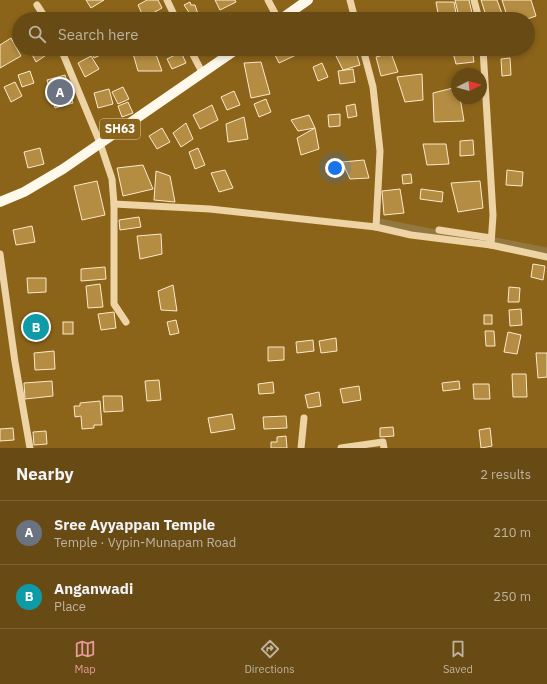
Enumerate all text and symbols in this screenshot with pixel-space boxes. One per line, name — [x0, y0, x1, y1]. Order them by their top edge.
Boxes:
search box — [12, 12, 535, 56]
icon: search — [26, 23, 48, 45]
text: Search here — [58, 25, 138, 44]
north arrow — [451, 68, 487, 104]
pin: A — [47, 77, 73, 107]
road number: SH63 — [100, 119, 140, 139]
your location — [325, 158, 345, 178]
pin: B — [23, 312, 49, 342]
text: Nearby — [16, 463, 74, 485]
text: 2 results — [480, 466, 531, 483]
text: Sree Ayyappan Temple — [54, 515, 215, 534]
text: A — [25, 524, 33, 541]
text: 210 m — [493, 524, 531, 541]
text: Temple · Vypin-Munapam Road — [54, 534, 236, 551]
text: Anganwadi — [54, 579, 133, 598]
text: B — [25, 588, 33, 605]
text: 250 m — [493, 588, 531, 605]
text: Place — [54, 598, 86, 615]
tab: Map — [74, 638, 96, 676]
tab: Directions — [244, 638, 295, 676]
tab: Saved — [443, 638, 473, 676]

